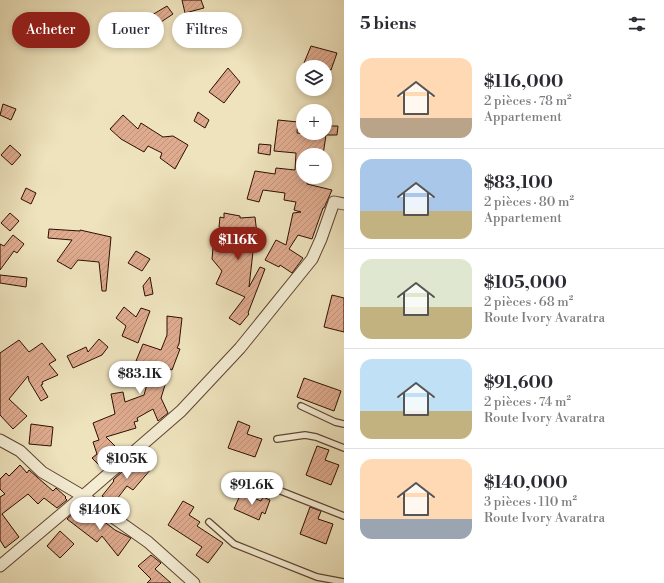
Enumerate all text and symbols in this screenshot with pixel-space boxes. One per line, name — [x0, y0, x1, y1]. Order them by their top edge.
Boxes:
chip: Acheter — [12, 12, 90, 48]
chip: Louer — [98, 12, 164, 48]
chip: Filtres — [172, 12, 242, 48]
text: 5 biens — [360, 13, 416, 35]
icon: filters — [626, 13, 648, 35]
map controls — [296, 60, 332, 184]
button: layers — [296, 60, 332, 96]
text: $116,000 — [484, 71, 563, 93]
icon: home — [392, 74, 440, 122]
text: 2 pièces · 78 m² — [484, 93, 572, 109]
button: + — [296, 104, 332, 140]
text: Appartement — [484, 109, 562, 125]
button: − — [296, 148, 332, 184]
text: $83,100 — [484, 172, 553, 194]
icon: home — [392, 175, 440, 223]
text: 2 pièces · 80 m² — [484, 194, 574, 210]
text: Appartement — [484, 210, 562, 226]
pin: $116K — [210, 227, 266, 261]
text: $116K — [219, 232, 257, 248]
text: $105,000 — [484, 272, 567, 294]
icon: home — [392, 275, 440, 323]
text: 2 pièces · 68 m² — [484, 294, 573, 310]
text: Route Ivory Avaratra — [484, 310, 605, 326]
pin: $83.1K — [107, 361, 173, 395]
text: $83.1K — [118, 366, 162, 382]
text: $91,600 — [484, 372, 553, 394]
icon: home — [392, 375, 440, 423]
text: 2 pièces · 74 m² — [484, 394, 571, 410]
text: Route Ivory Avaratra — [484, 410, 605, 426]
pin: $105K — [99, 446, 155, 480]
text: $105K — [106, 451, 148, 467]
pin: $91.6K — [219, 472, 285, 506]
text: $140,000 — [484, 472, 568, 494]
icon: home — [392, 475, 440, 523]
text: $91.6K — [230, 477, 274, 493]
text: 3 pièces · 110 m² — [484, 494, 577, 510]
pin: $140K — [72, 497, 128, 531]
text: $140K — [79, 502, 121, 518]
text: Route Ivory Avaratra — [484, 510, 605, 526]

